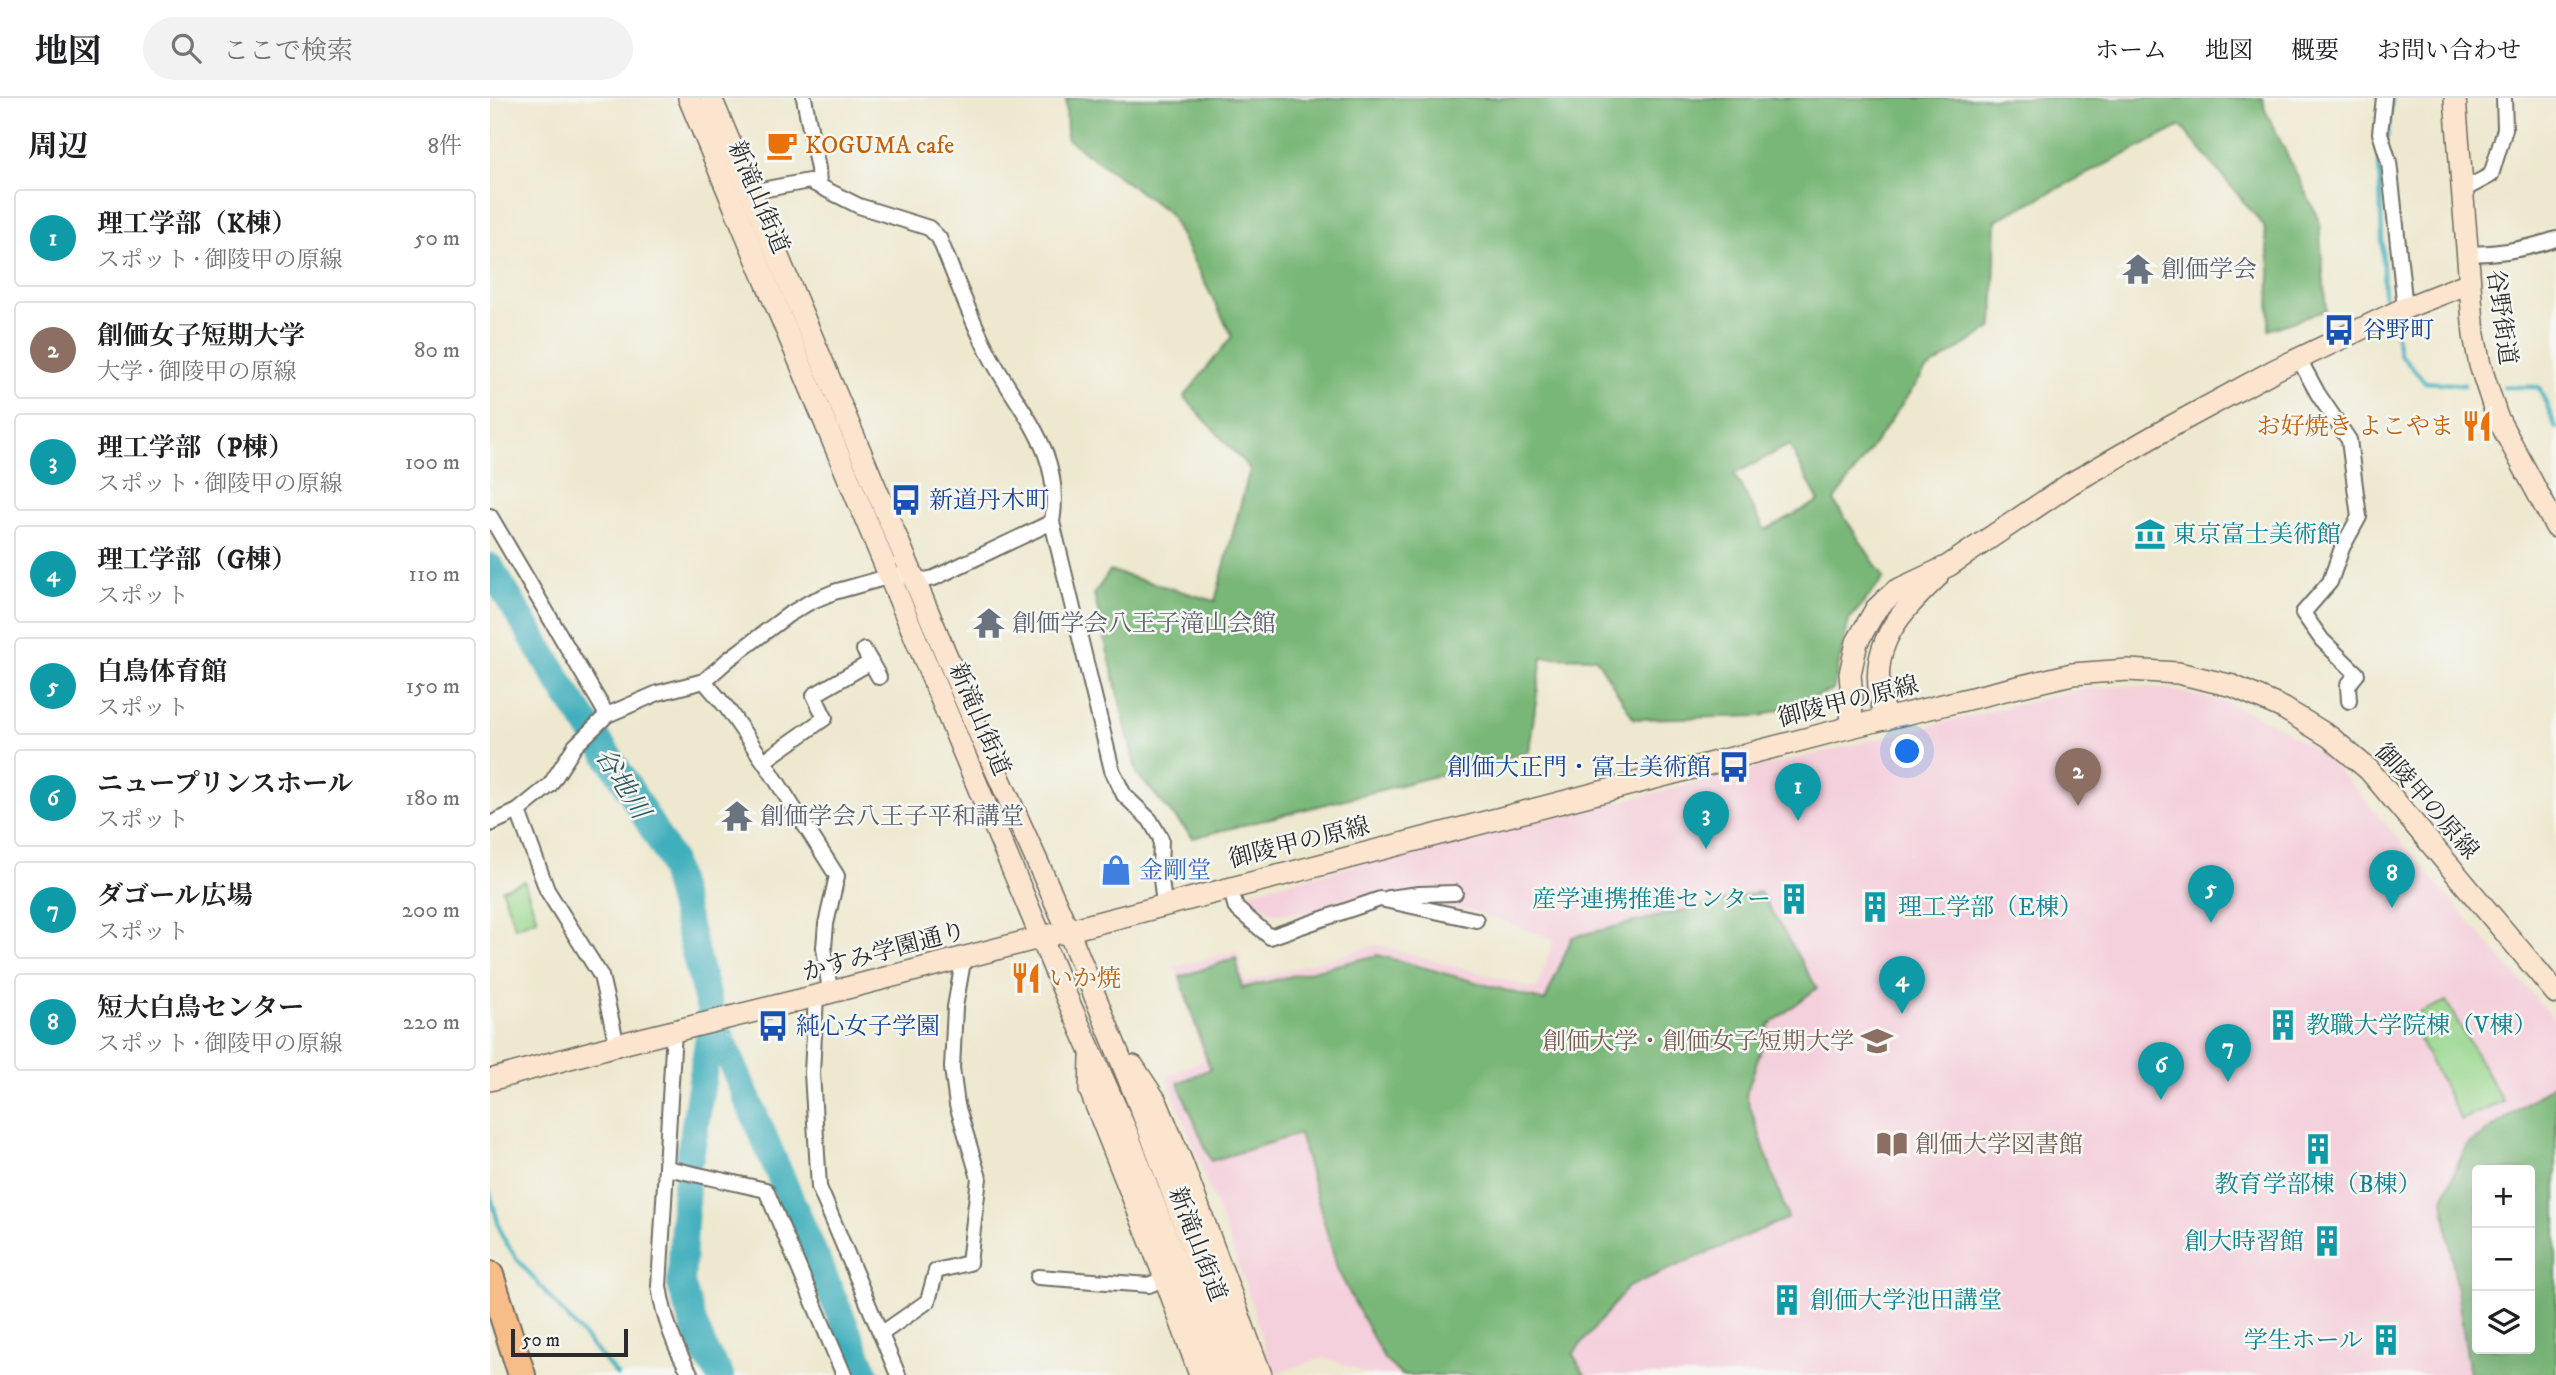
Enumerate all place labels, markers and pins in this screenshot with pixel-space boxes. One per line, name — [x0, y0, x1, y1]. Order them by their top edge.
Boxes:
cafe icon: KOGUMA cafe — [765, 128, 799, 162]
place label: KOGUMA cafe — [805, 131, 954, 161]
temple icon: 創価学会 — [2121, 252, 2155, 286]
place label: 創価学会 — [2161, 255, 2257, 285]
bus stop icon: 谷野町 — [2322, 313, 2356, 347]
place label: 谷野町 — [2362, 316, 2434, 346]
restaurant icon: お好焼き よこやま — [2460, 409, 2494, 443]
place label: お好焼き よこやま — [2257, 412, 2454, 442]
bus stop icon: 新道丹木町 — [889, 483, 923, 517]
place label: 新道丹木町 — [929, 486, 1049, 516]
museum icon: 東京富士美術館 — [2133, 517, 2167, 551]
place label: 東京富士美術館 — [2173, 520, 2341, 550]
temple icon: 創価学会八王子滝山会館 — [972, 606, 1006, 640]
place label: 創価学会八王子滝山会館 — [1012, 609, 1276, 639]
pin: 2 — [2055, 748, 2101, 806]
bus stop icon: 創価大正門・富士美術館 — [1717, 750, 1751, 784]
place label: 創価大正門・富士美術館 — [1447, 753, 1711, 783]
pin: 1 — [1775, 763, 1821, 821]
pin: 3 — [1683, 791, 1729, 849]
temple icon: 創価学会八王子平和講堂 — [720, 799, 754, 833]
place label: 創価学会八王子平和講堂 — [760, 802, 1024, 832]
pin: 8 — [2369, 850, 2415, 908]
shop icon: 金剛堂 — [1099, 853, 1133, 887]
place label: 金剛堂 — [1139, 856, 1211, 886]
pin: 5 — [2188, 865, 2234, 923]
building icon: 産学連携推進センター — [1777, 882, 1811, 916]
place label: 産学連携推進センター — [1532, 885, 1771, 915]
building icon: 理工学部（E棟） — [1858, 890, 1892, 924]
place label: 理工学部（E棟） — [1898, 893, 2083, 923]
pin: 4 — [1879, 956, 1925, 1014]
restaurant icon: いか焼 — [1009, 961, 1043, 995]
place label: いか焼 — [1049, 964, 1121, 994]
building icon: 教職大学院棟（V棟） — [2266, 1008, 2300, 1042]
bus stop icon: 純心女子学園 — [756, 1009, 790, 1043]
place label: 教職大学院棟（V棟） — [2306, 1011, 2537, 1041]
place label: 純心女子学園 — [796, 1012, 940, 1042]
school or university icon: 創価大学・創価女子短期大学 — [1860, 1024, 1894, 1058]
pin: 7 — [2205, 1024, 2251, 1082]
place label: 創価大学・創価女子短期大学 — [1542, 1027, 1854, 1057]
pin: 6 — [2138, 1042, 2184, 1100]
library icon: 創価大学図書館 — [1875, 1127, 1909, 1161]
place label: 創価大学図書館 — [1915, 1130, 2083, 1160]
building icon: 教育学部棟（B棟） — [2301, 1132, 2335, 1166]
place label: 教育学部棟（B棟） — [2214, 1170, 2422, 1200]
building icon: 創大時習館 — [2310, 1224, 2344, 1258]
place label: 創大時習館 — [2184, 1227, 2304, 1257]
building icon: 創価大学池田講堂 — [1770, 1283, 1804, 1317]
place label: 創価大学池田講堂 — [1810, 1286, 2002, 1316]
building icon: 学生ホール — [2369, 1323, 2403, 1357]
place label: 学生ホール — [2243, 1326, 2363, 1356]

